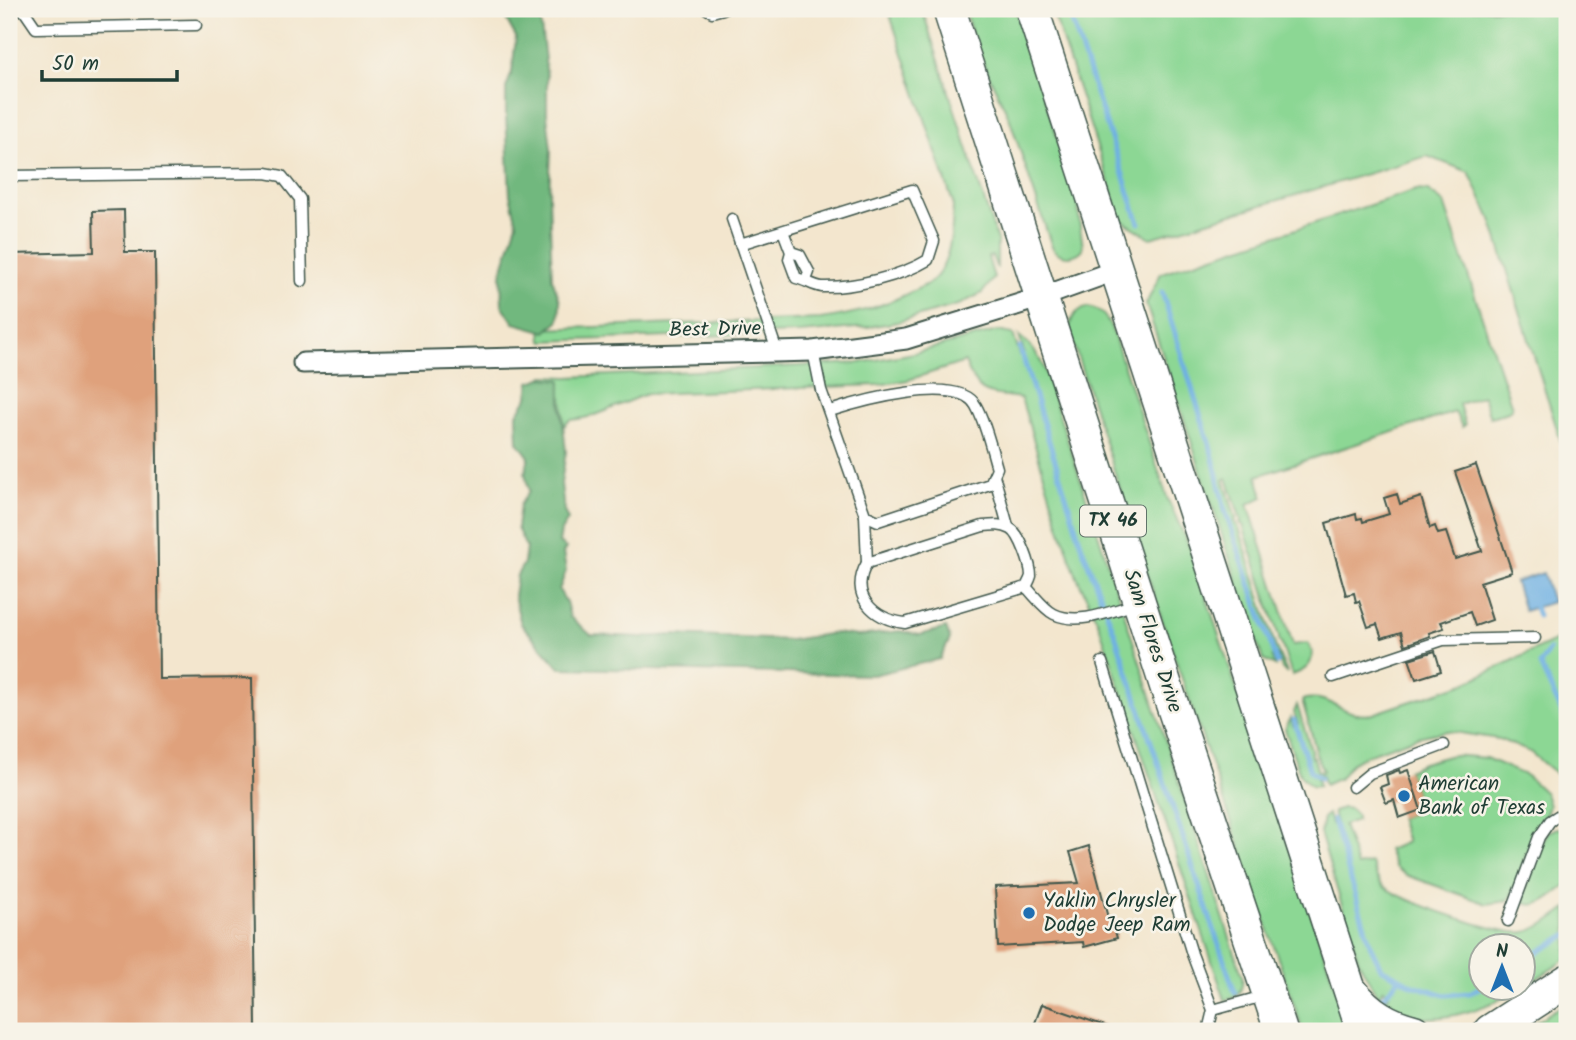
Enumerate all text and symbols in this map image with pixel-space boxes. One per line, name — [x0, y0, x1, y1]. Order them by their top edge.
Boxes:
scale bar — [42, 38, 177, 82]
text: 50 m — [52, 48, 99, 81]
street label: Best Drive — [669, 313, 762, 347]
road number: TX 46 — [1080, 506, 1146, 536]
street label: Sam Flores Drive — [1113, 565, 1191, 718]
place label: American Bank of Texas — [1418, 768, 1545, 825]
marker: American Bank of Texas — [1396, 788, 1412, 804]
place label: Yaklin Chrysler Dodge Jeep Ram — [1043, 885, 1190, 942]
marker: Yaklin Chrysler Dodge Jeep Ram — [1021, 905, 1037, 921]
north arrow — [1468, 932, 1538, 1002]
text: N — [1496, 937, 1508, 967]

